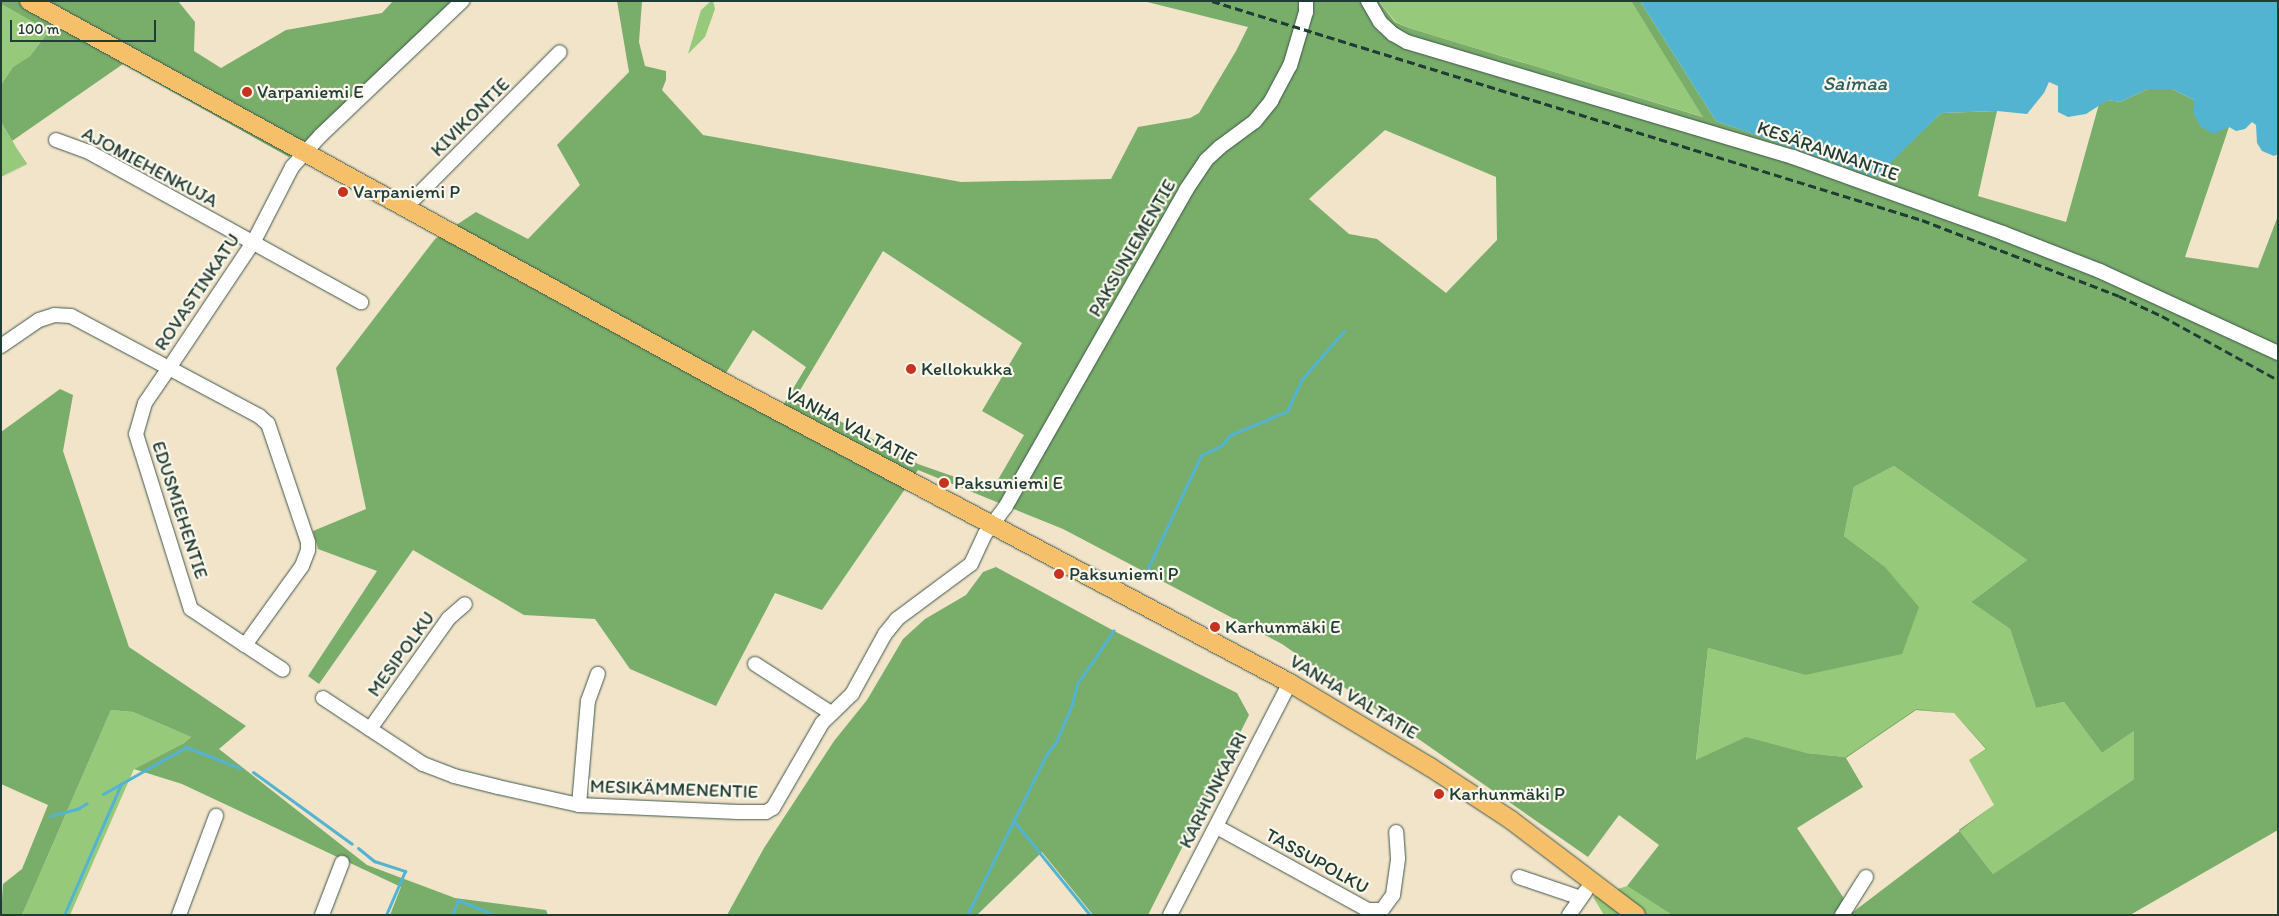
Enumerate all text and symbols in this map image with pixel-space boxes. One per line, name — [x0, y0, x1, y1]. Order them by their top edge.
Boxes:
scale bar — [12, 10, 159, 42]
text: 100 m — [18, 20, 59, 38]
water label: Saimaa — [1823, 71, 1887, 95]
street label: KIVIKONTIE — [426, 73, 514, 161]
place label: Varpaniemi E — [257, 81, 364, 103]
marker: Varpaniemi E — [241, 86, 253, 98]
street label: KESÄRANNANTIE — [1754, 116, 1902, 186]
street label: AJOMIEHENKUJA — [78, 122, 222, 212]
street label: PAKSUNIEMENTIE — [1083, 175, 1181, 321]
place label: Varpaniemi P — [353, 181, 460, 203]
marker: Varpaniemi P — [337, 186, 349, 198]
street label: ROVASTINKATU — [149, 229, 245, 355]
place label: Kellokukka — [921, 358, 1012, 380]
marker: Kellokukka — [905, 363, 917, 375]
street label: VANHA VALTATIE — [780, 381, 922, 471]
street label: EDUSMIEHENTIE — [147, 438, 213, 582]
place label: Paksuniemi E — [954, 472, 1063, 494]
marker: Paksuniemi E — [938, 477, 950, 489]
place label: Paksuniemi P — [1069, 563, 1178, 585]
marker: Paksuniemi P — [1053, 568, 1065, 580]
street label: MESIPOLKU — [362, 607, 440, 701]
place label: Karhunmäki E — [1225, 616, 1341, 638]
marker: Karhunmäki E — [1209, 621, 1221, 633]
street label: VANHA VALTATIE — [1284, 649, 1424, 745]
street label: KARHUNKAARI — [1174, 728, 1252, 852]
street label: MESIKÄMMENENTIE — [589, 775, 759, 803]
place label: Karhunmäki P — [1449, 783, 1565, 805]
marker: Karhunmäki P — [1433, 788, 1445, 800]
street label: TASSUPOLKU — [1261, 823, 1373, 899]

